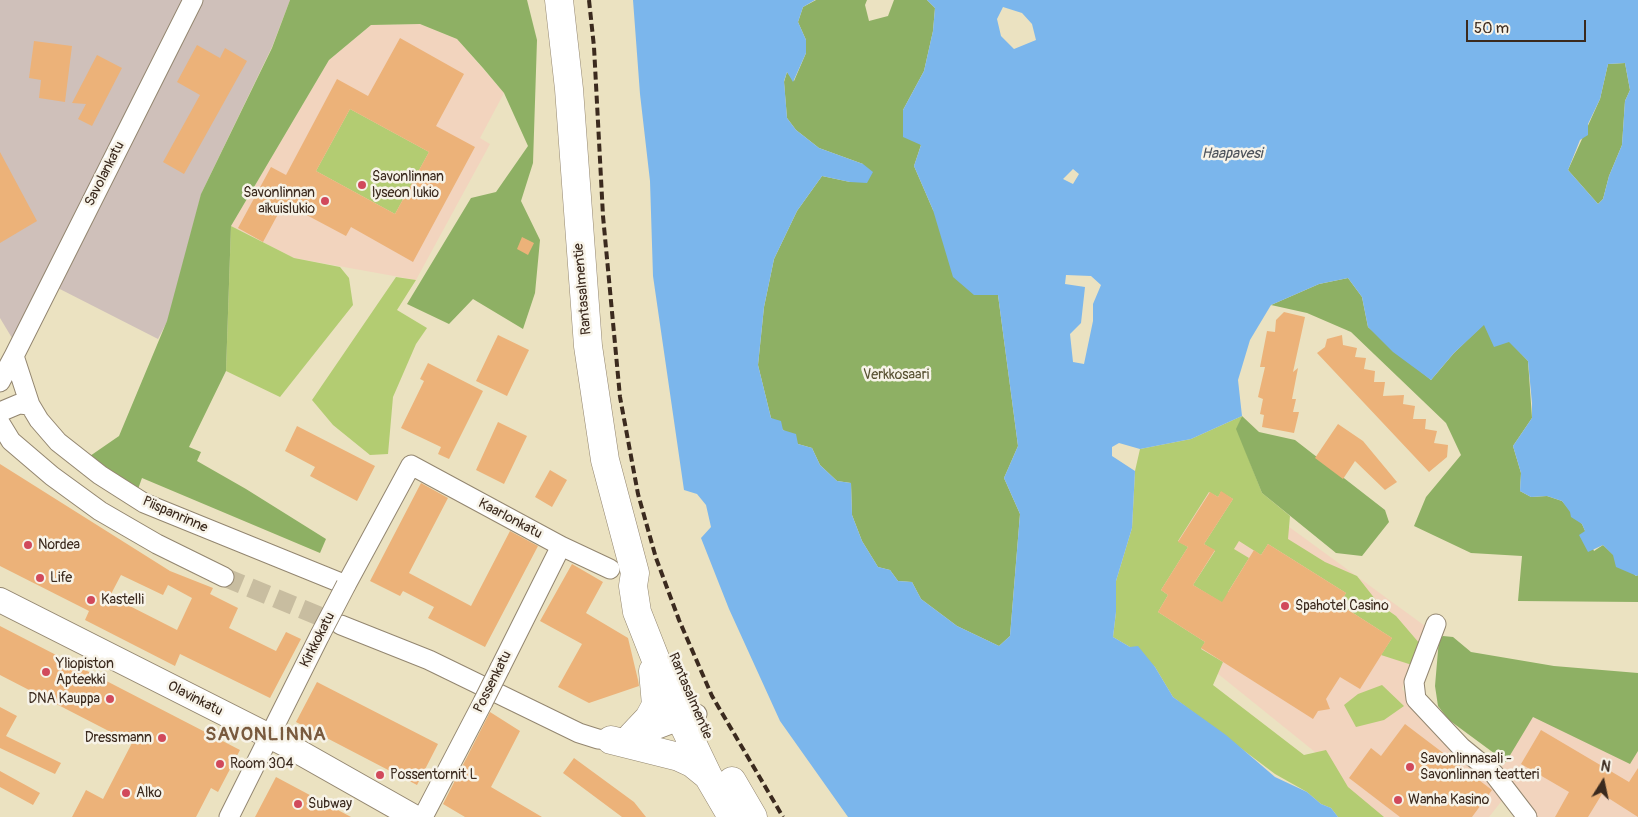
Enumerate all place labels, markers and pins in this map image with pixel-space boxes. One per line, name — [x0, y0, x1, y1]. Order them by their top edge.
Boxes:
place label: Savonlinnan lyseon lukio — [372, 169, 444, 202]
marker: Savonlinnan lyseon lukio — [356, 179, 368, 191]
place label: Savonlinnan aikuislukio — [243, 185, 315, 218]
marker: Savonlinnan aikuislukio — [319, 195, 331, 207]
place label: Nordea — [38, 537, 80, 553]
marker: Nordea — [22, 539, 34, 551]
place label: Life — [50, 570, 72, 586]
marker: Life — [34, 572, 46, 584]
place label: Kastelli — [101, 592, 144, 608]
marker: Kastelli — [85, 594, 97, 606]
place label: Spahotel Casino — [1295, 598, 1389, 614]
marker: Spahotel Casino — [1279, 600, 1291, 612]
place label: Yliopiston Apteekki — [56, 656, 114, 689]
marker: Yliopiston Apteekki — [40, 666, 52, 678]
place label: DNA Kauppa — [28, 691, 100, 707]
marker: DNA Kauppa — [104, 693, 116, 705]
place label: Dressmann — [85, 730, 152, 746]
marker: Dressmann — [156, 732, 168, 744]
place label: Savonlinnasali - Savonlinnan teatteri — [1420, 751, 1539, 784]
place label: Room 304 — [230, 756, 294, 772]
marker: Room 304 — [214, 758, 226, 770]
marker: Savonlinnasali - Savonlinnan teatteri — [1404, 761, 1416, 773]
place label: Possentornit L — [390, 767, 477, 783]
marker: Possentornit L — [374, 769, 386, 781]
place label: Alko — [136, 785, 162, 801]
marker: Alko — [120, 787, 132, 799]
place label: Wanha Kasino — [1408, 792, 1489, 808]
marker: Wanha Kasino — [1392, 794, 1404, 806]
place label: Subway — [308, 796, 352, 812]
marker: Subway — [292, 798, 304, 810]

